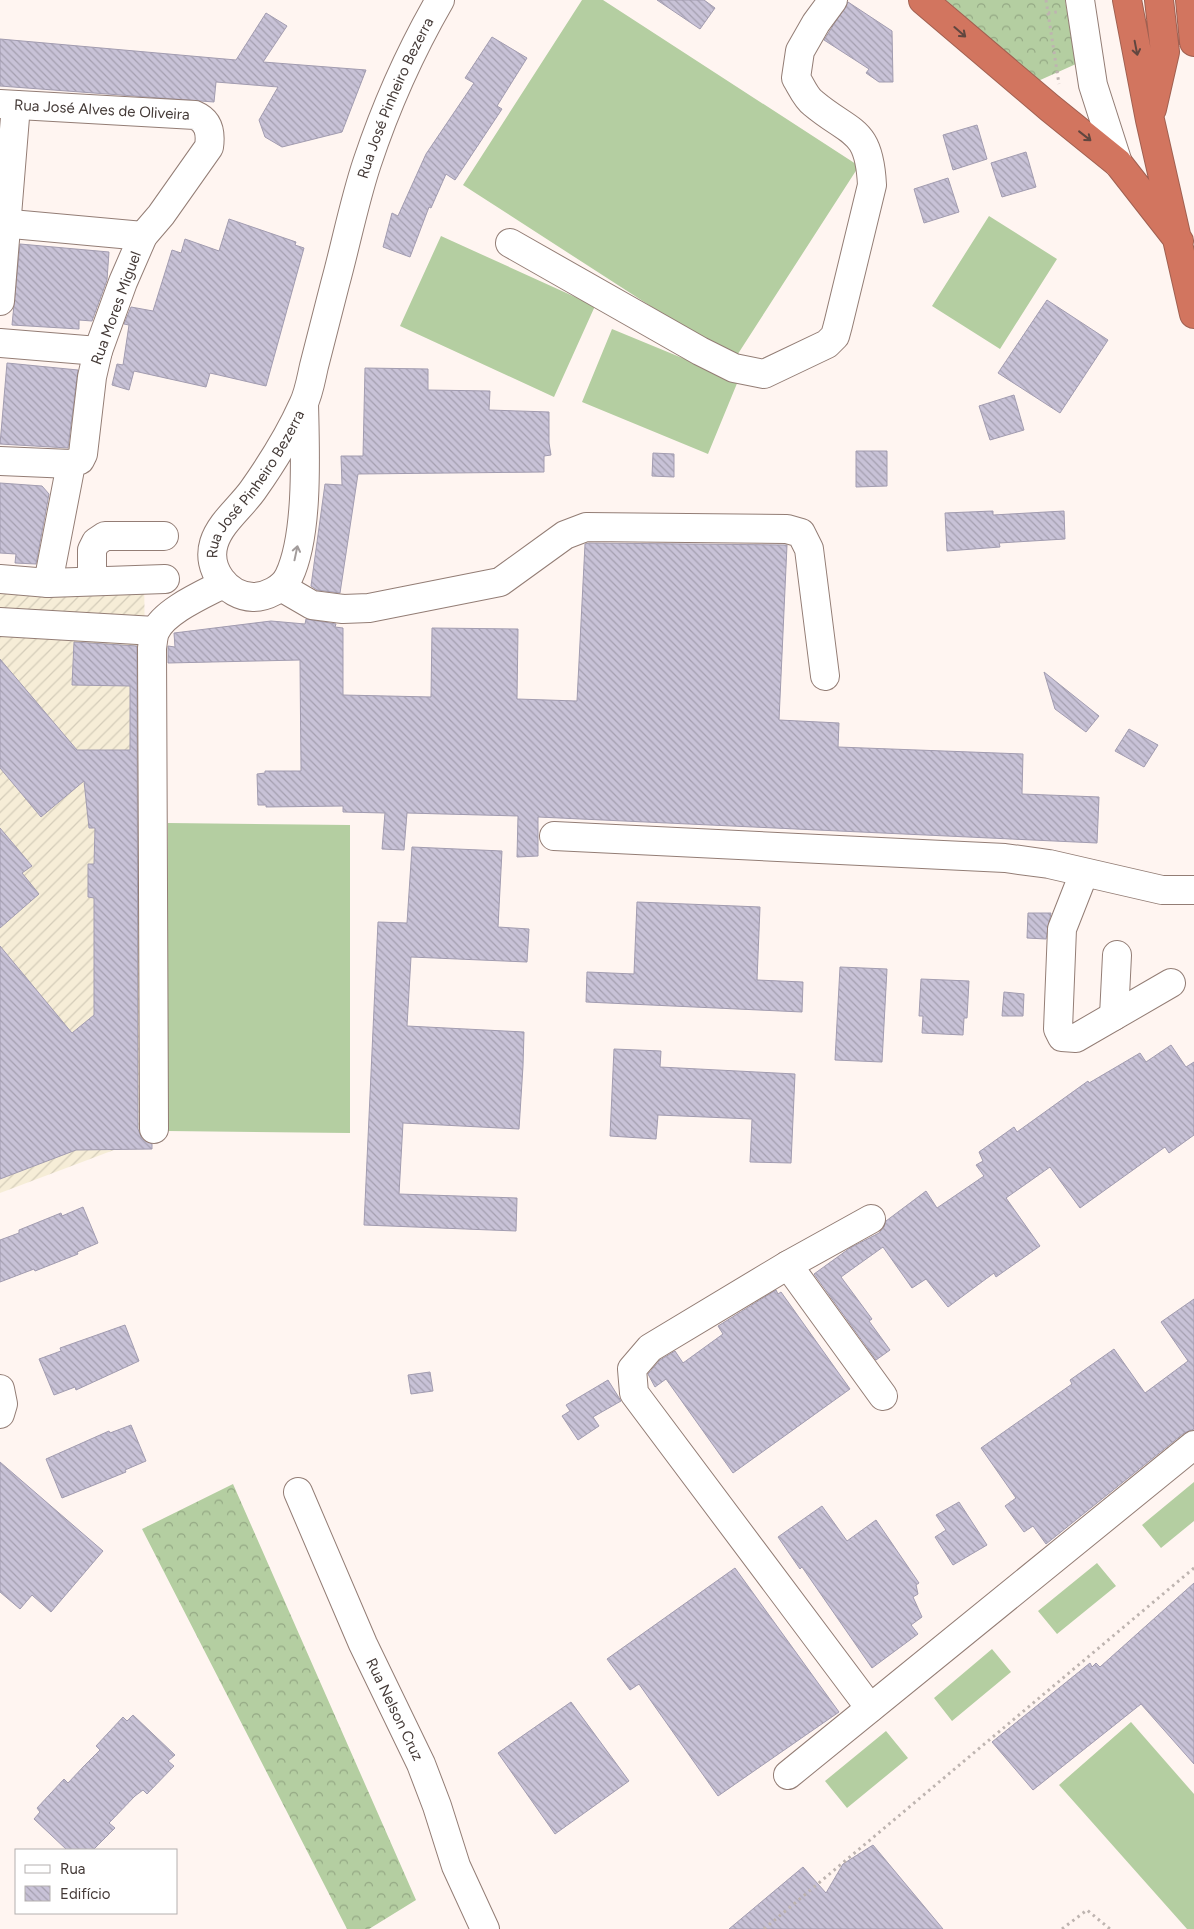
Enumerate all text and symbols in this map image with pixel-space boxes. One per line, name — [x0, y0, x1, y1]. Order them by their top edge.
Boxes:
street label: Rua José Pinheiro Bezerra — [354, 14, 437, 181]
one-way arrow — [954, 26, 967, 37]
one-way arrow — [1132, 39, 1141, 55]
street label: Rua José Alves de Oliveira — [14, 96, 190, 124]
one-way arrow — [1078, 131, 1092, 141]
street label: Rua Mores Miguel — [87, 249, 145, 367]
street label: Rua José Pinheiro Bezerra — [203, 407, 308, 558]
one-way arrow — [292, 545, 301, 561]
street label: Rua Nelson Cruz — [362, 1655, 427, 1764]
legend — [15, 1849, 178, 1914]
text: Rua — [60, 1860, 85, 1878]
text: Edifício — [60, 1885, 111, 1903]

